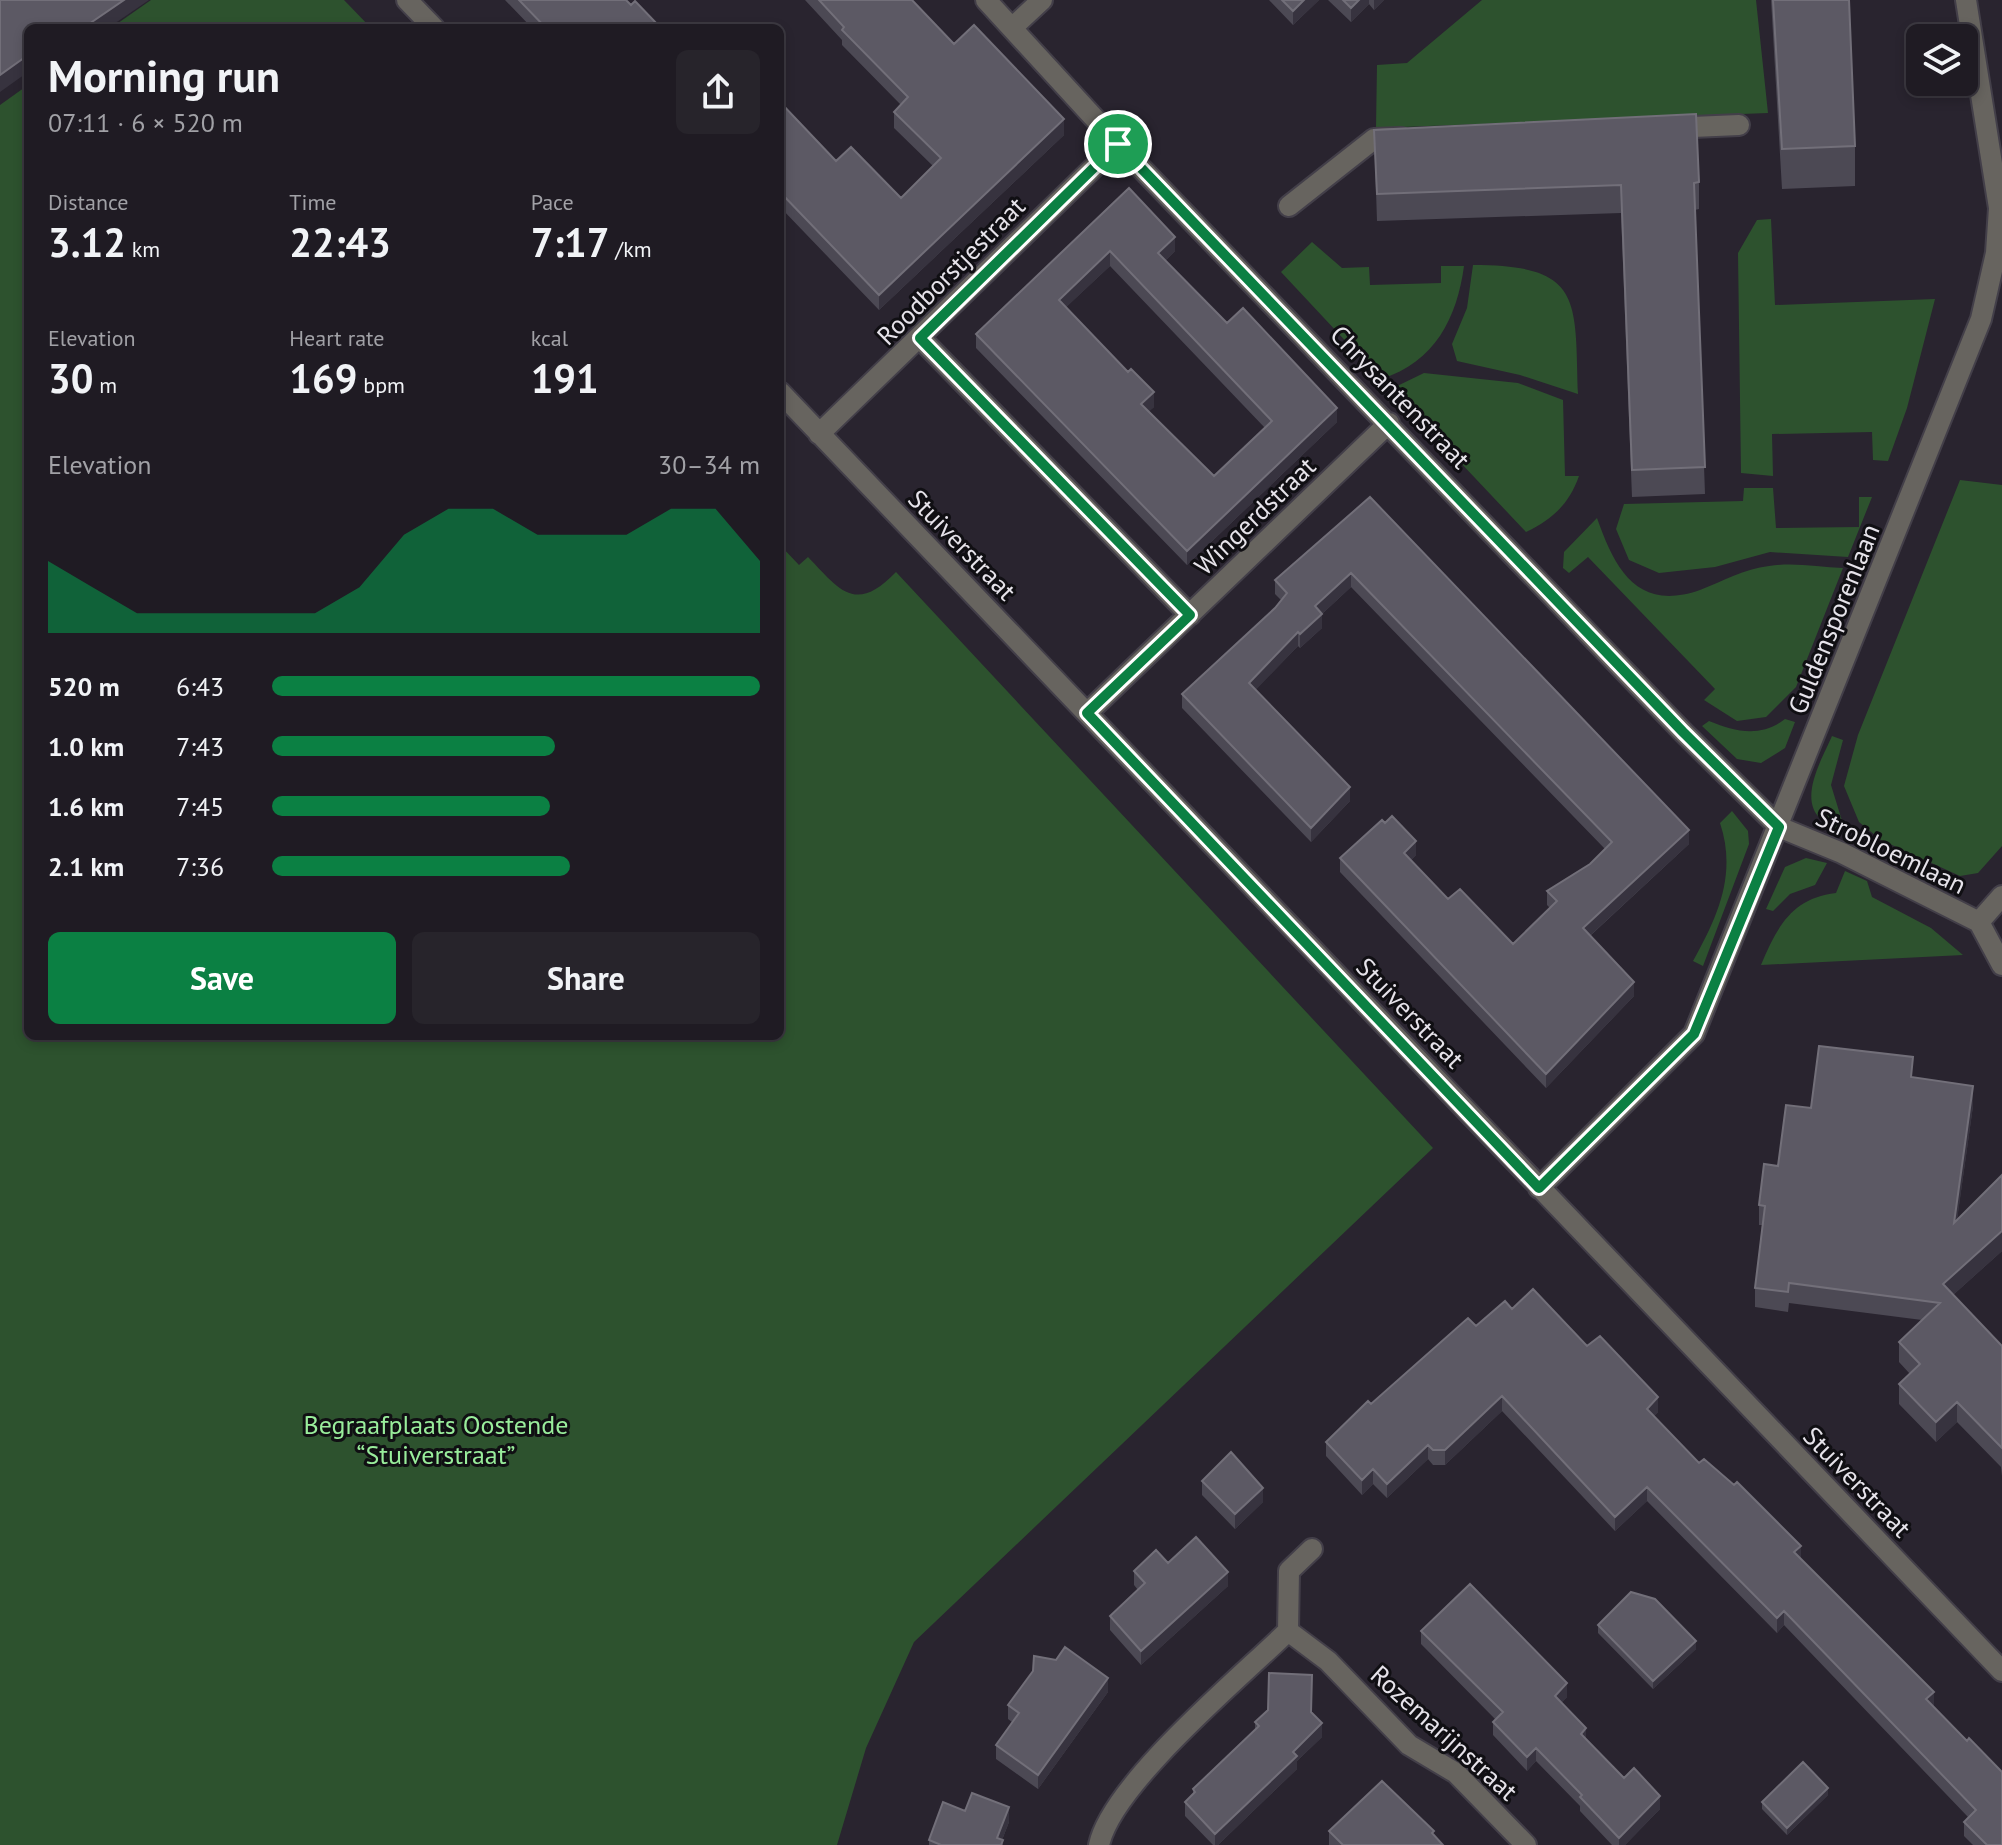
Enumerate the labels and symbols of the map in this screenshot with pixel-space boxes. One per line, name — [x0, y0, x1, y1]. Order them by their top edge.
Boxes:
pin — [1084, 110, 1152, 178]
street label: Roodborstjestraat — [870, 190, 1032, 352]
street label: Chrysantenstraat — [1323, 318, 1477, 476]
street label: Wingerdstraat — [1187, 449, 1322, 582]
street label: Stuiverstraat — [901, 482, 1023, 607]
street label: Guldensporenlaan — [1780, 519, 1887, 719]
street label: Strobloemlaan — [1811, 800, 1972, 901]
street label: Stuiverstraat — [1349, 950, 1471, 1075]
park label: Begraafplaats Oostende “Stuiverstraat” — [304, 1408, 568, 1471]
street label: Stuiverstraat — [1796, 1419, 1918, 1544]
street label: Rozemarijnstraat — [1364, 1658, 1525, 1807]

